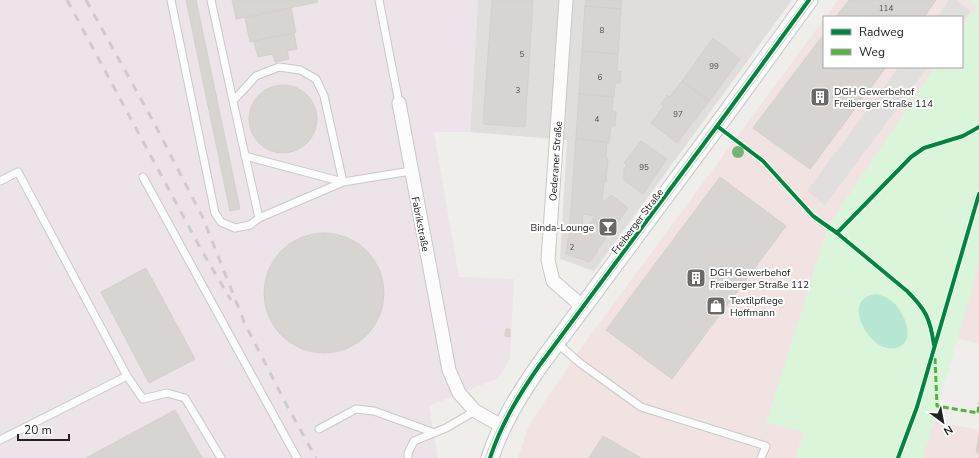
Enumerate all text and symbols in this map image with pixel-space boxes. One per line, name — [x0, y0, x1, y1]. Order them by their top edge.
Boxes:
house number: 114 — [879, 3, 893, 14]
legend — [823, 16, 963, 68]
text: Radweg — [859, 24, 904, 40]
house number: 8 — [600, 25, 605, 36]
text: Weg — [859, 44, 885, 60]
house number: 5 — [520, 49, 525, 60]
house number: 99 — [709, 61, 719, 72]
house number: 6 — [598, 72, 603, 83]
house number: 3 — [516, 85, 521, 96]
place label: DGH Gewerbehof Freiberger Straße 114 — [834, 85, 933, 111]
building icon: DGH Gewerbehof Freiberger Straße 114 — [809, 86, 831, 108]
house number: 97 — [673, 109, 683, 120]
house number: 4 — [595, 114, 600, 125]
street label: Oederaner Straße — [546, 121, 566, 201]
house number: 95 — [639, 162, 649, 173]
street label: Freiberger Straße — [609, 186, 667, 257]
street label: Fabrikstraße — [408, 195, 432, 253]
bar icon: Binda-Lounge — [597, 216, 619, 238]
place label: Binda-Lounge — [530, 221, 594, 235]
house number: 2 — [570, 242, 575, 253]
place label: DGH Gewerbehof Freiberger Straße 112 — [710, 266, 809, 292]
building icon: DGH Gewerbehof Freiberger Straße 112 — [685, 267, 707, 289]
place label: Textilpflege Hoffmann — [730, 294, 783, 320]
shop icon: Textilpflege Hoffmann — [705, 295, 727, 317]
north arrow — [923, 402, 963, 442]
scale bar — [18, 416, 69, 442]
text: 20 m — [24, 422, 52, 438]
text: N — [941, 422, 956, 439]

